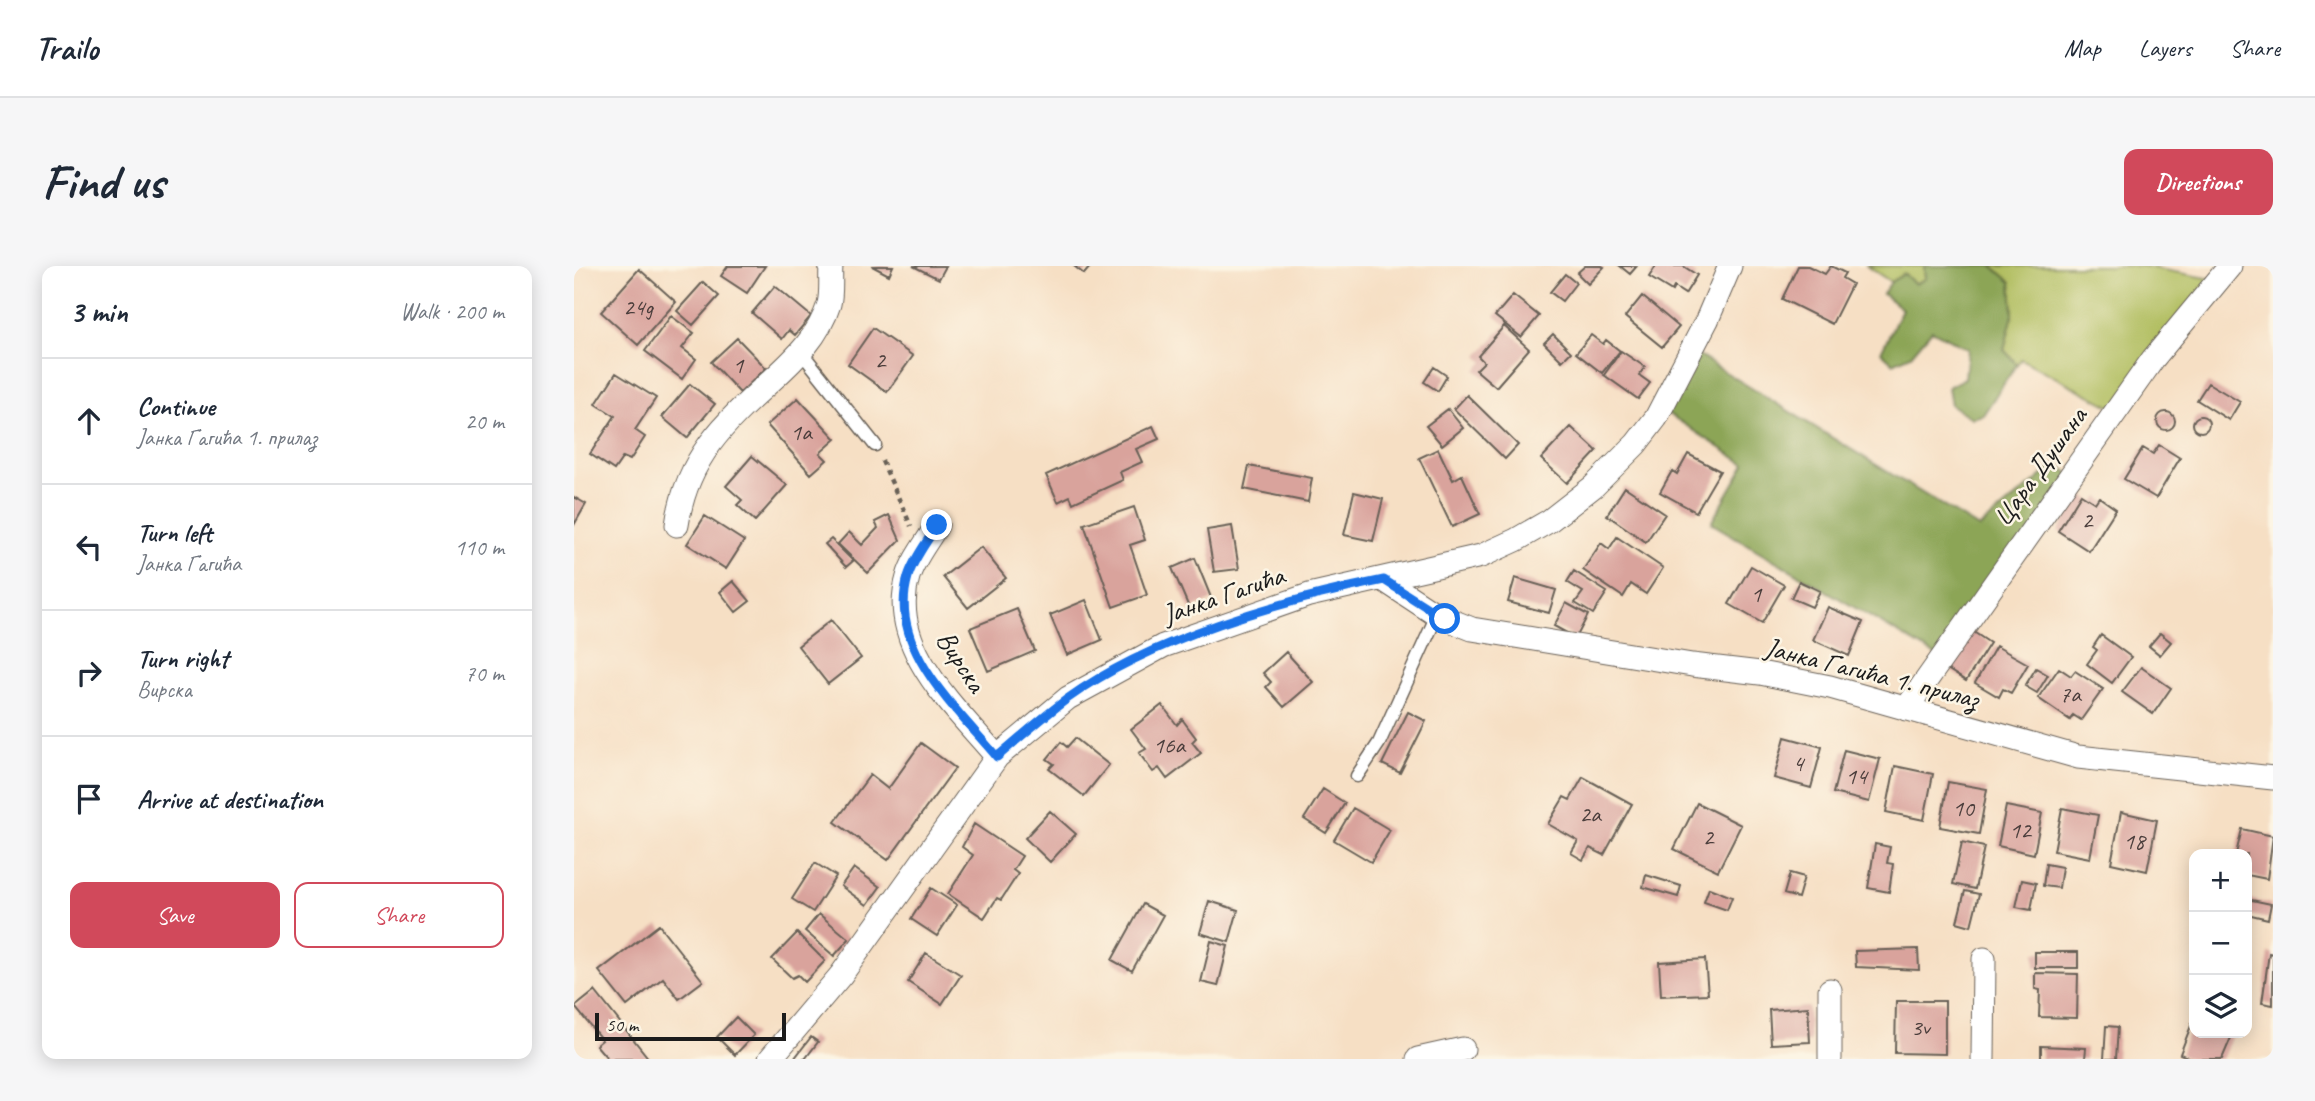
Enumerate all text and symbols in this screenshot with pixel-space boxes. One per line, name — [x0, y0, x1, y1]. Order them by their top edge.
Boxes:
text: Trailo — [35, 27, 98, 69]
text: Map — [2064, 33, 2101, 63]
text: Layers — [2139, 33, 2192, 63]
text: Share — [2230, 33, 2280, 63]
button: Directions — [2124, 149, 2273, 215]
text: Find us — [42, 151, 164, 213]
house number: 24g — [623, 292, 655, 322]
text: 3 min — [70, 293, 127, 331]
text: Walk · 200 m — [400, 297, 504, 326]
house number: 2 — [875, 345, 888, 375]
house number: 1 — [733, 350, 745, 380]
text: Continue — [137, 390, 215, 423]
street label: Цара Душана — [1984, 398, 2095, 533]
icon: ahead — [70, 402, 108, 440]
text: 20 m — [465, 407, 504, 436]
house number: 1a — [790, 417, 813, 447]
text: Јанка Гагића 1. прилаз — [137, 423, 317, 452]
house number: 2 — [2082, 505, 2095, 535]
route end — [921, 509, 952, 540]
text: Turn left — [137, 516, 212, 549]
icon: left — [70, 528, 108, 566]
text: 110 m — [455, 533, 504, 562]
text: Јанка Гагића — [137, 549, 241, 578]
street label: Јанка Гагића — [1156, 557, 1290, 632]
house number: 1 — [1751, 579, 1763, 609]
route start — [1429, 603, 1460, 634]
street label: Вирска — [929, 624, 995, 700]
street label: Јанка Гагића 1. прилаз — [1759, 629, 1985, 717]
text: Turn right — [137, 642, 228, 675]
icon: right — [70, 654, 108, 692]
text: 70 m — [465, 659, 504, 688]
text: Вирска — [137, 675, 192, 704]
house number: 7a — [2059, 679, 2082, 709]
house number: 16a — [1153, 730, 1187, 760]
house number: 4 — [1793, 748, 1806, 778]
house number: 14 — [1845, 761, 1869, 791]
icon: arrive — [70, 780, 108, 818]
text: Arrive at destination — [137, 783, 323, 816]
house number: 10 — [1952, 793, 1976, 823]
house number: 2a — [1579, 799, 1602, 829]
house number: 12 — [2009, 815, 2033, 845]
house number: 2 — [1703, 822, 1716, 852]
house number: 18 — [2123, 826, 2147, 856]
map controls — [2189, 849, 2252, 1038]
button: + — [2189, 849, 2252, 912]
button: Save — [70, 882, 280, 948]
button: Share — [294, 882, 504, 948]
button: − — [2189, 912, 2252, 975]
button: layers — [2189, 975, 2252, 1038]
scale bar — [595, 1010, 786, 1042]
house number: 3v — [1911, 1012, 1931, 1042]
text: 50 m — [606, 1013, 638, 1037]

